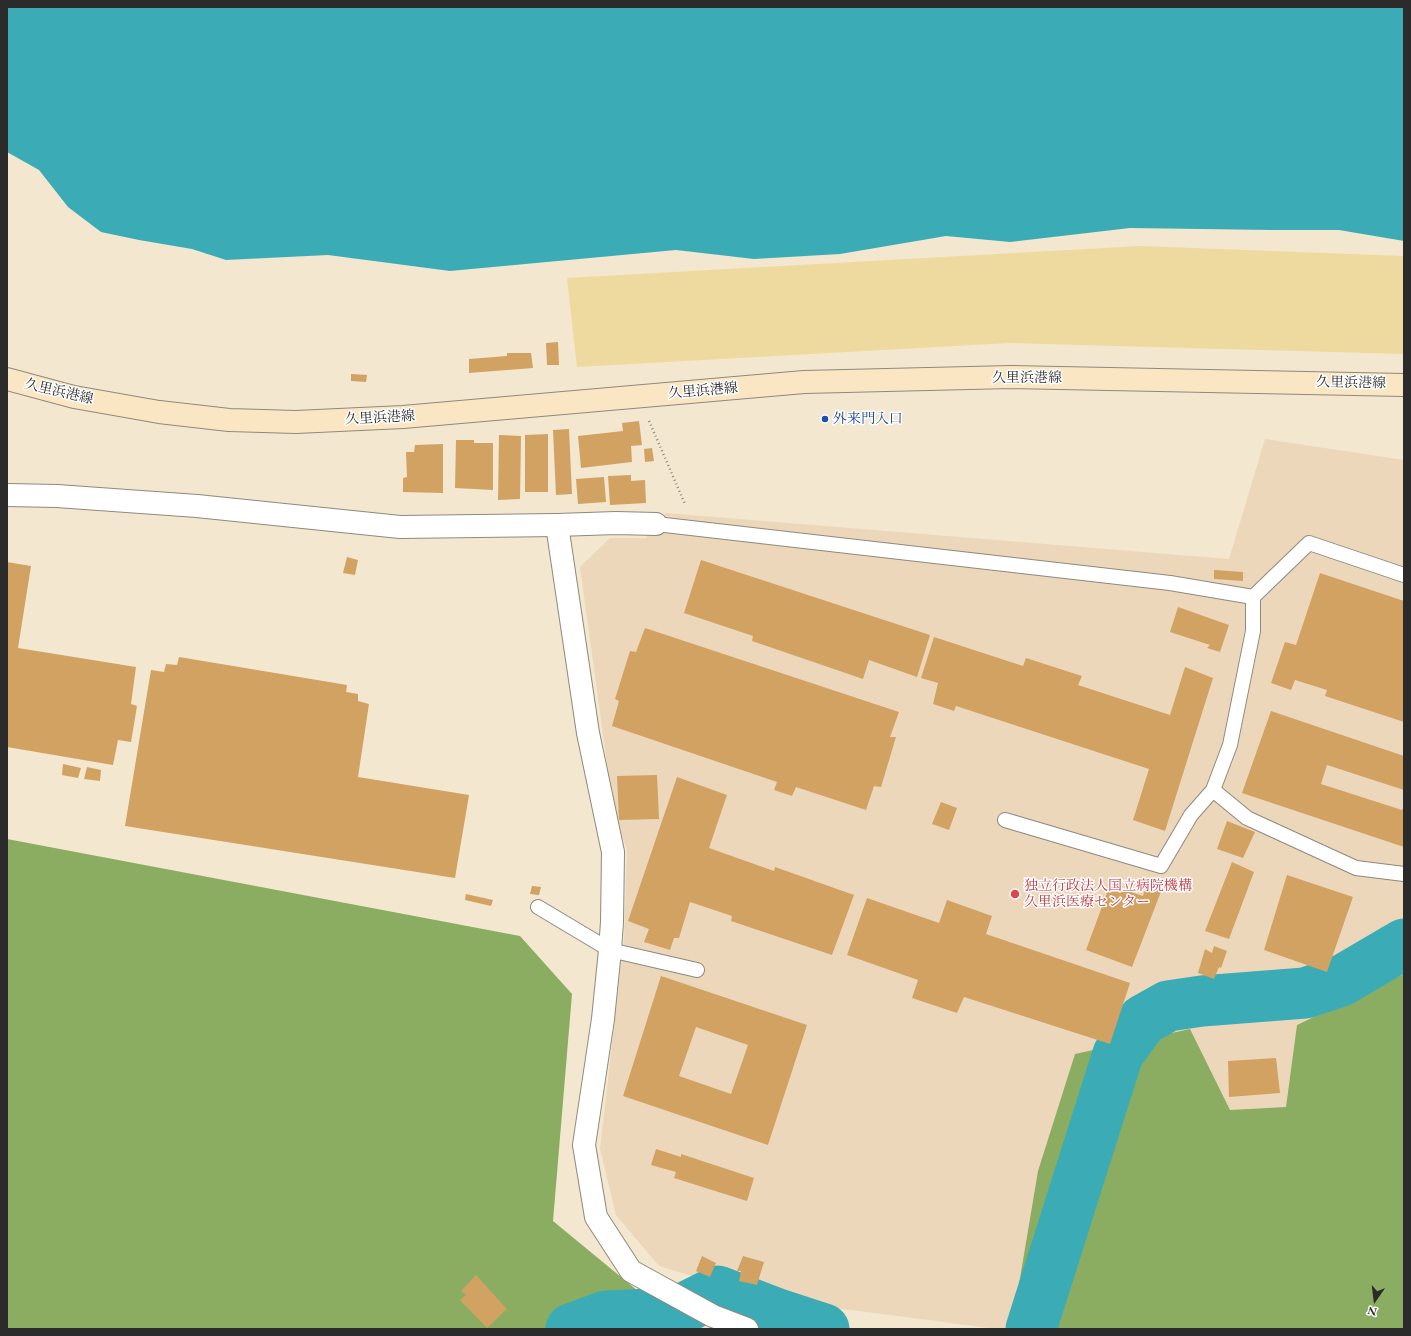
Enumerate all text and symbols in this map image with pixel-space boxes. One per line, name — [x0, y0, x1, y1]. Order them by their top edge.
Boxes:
street label: 久里浜港線 — [992, 370, 1062, 386]
street label: 久里浜港線 — [1316, 374, 1386, 392]
street label: 久里浜港線 — [23, 376, 95, 408]
street label: 久里浜港線 — [667, 380, 739, 402]
street label: 久里浜港線 — [345, 408, 415, 428]
place label: 外来門入口 — [833, 411, 903, 427]
marker: 外来門入口 — [820, 414, 830, 424]
place label: 独立行政法人国立病院機構 久里浜医療センター — [1024, 878, 1192, 910]
marker: 独立行政法人国立病院機構 久里浜医療センター — [1009, 888, 1021, 900]
north arrow — [1355, 1280, 1395, 1320]
text: N — [1366, 1304, 1378, 1320]

